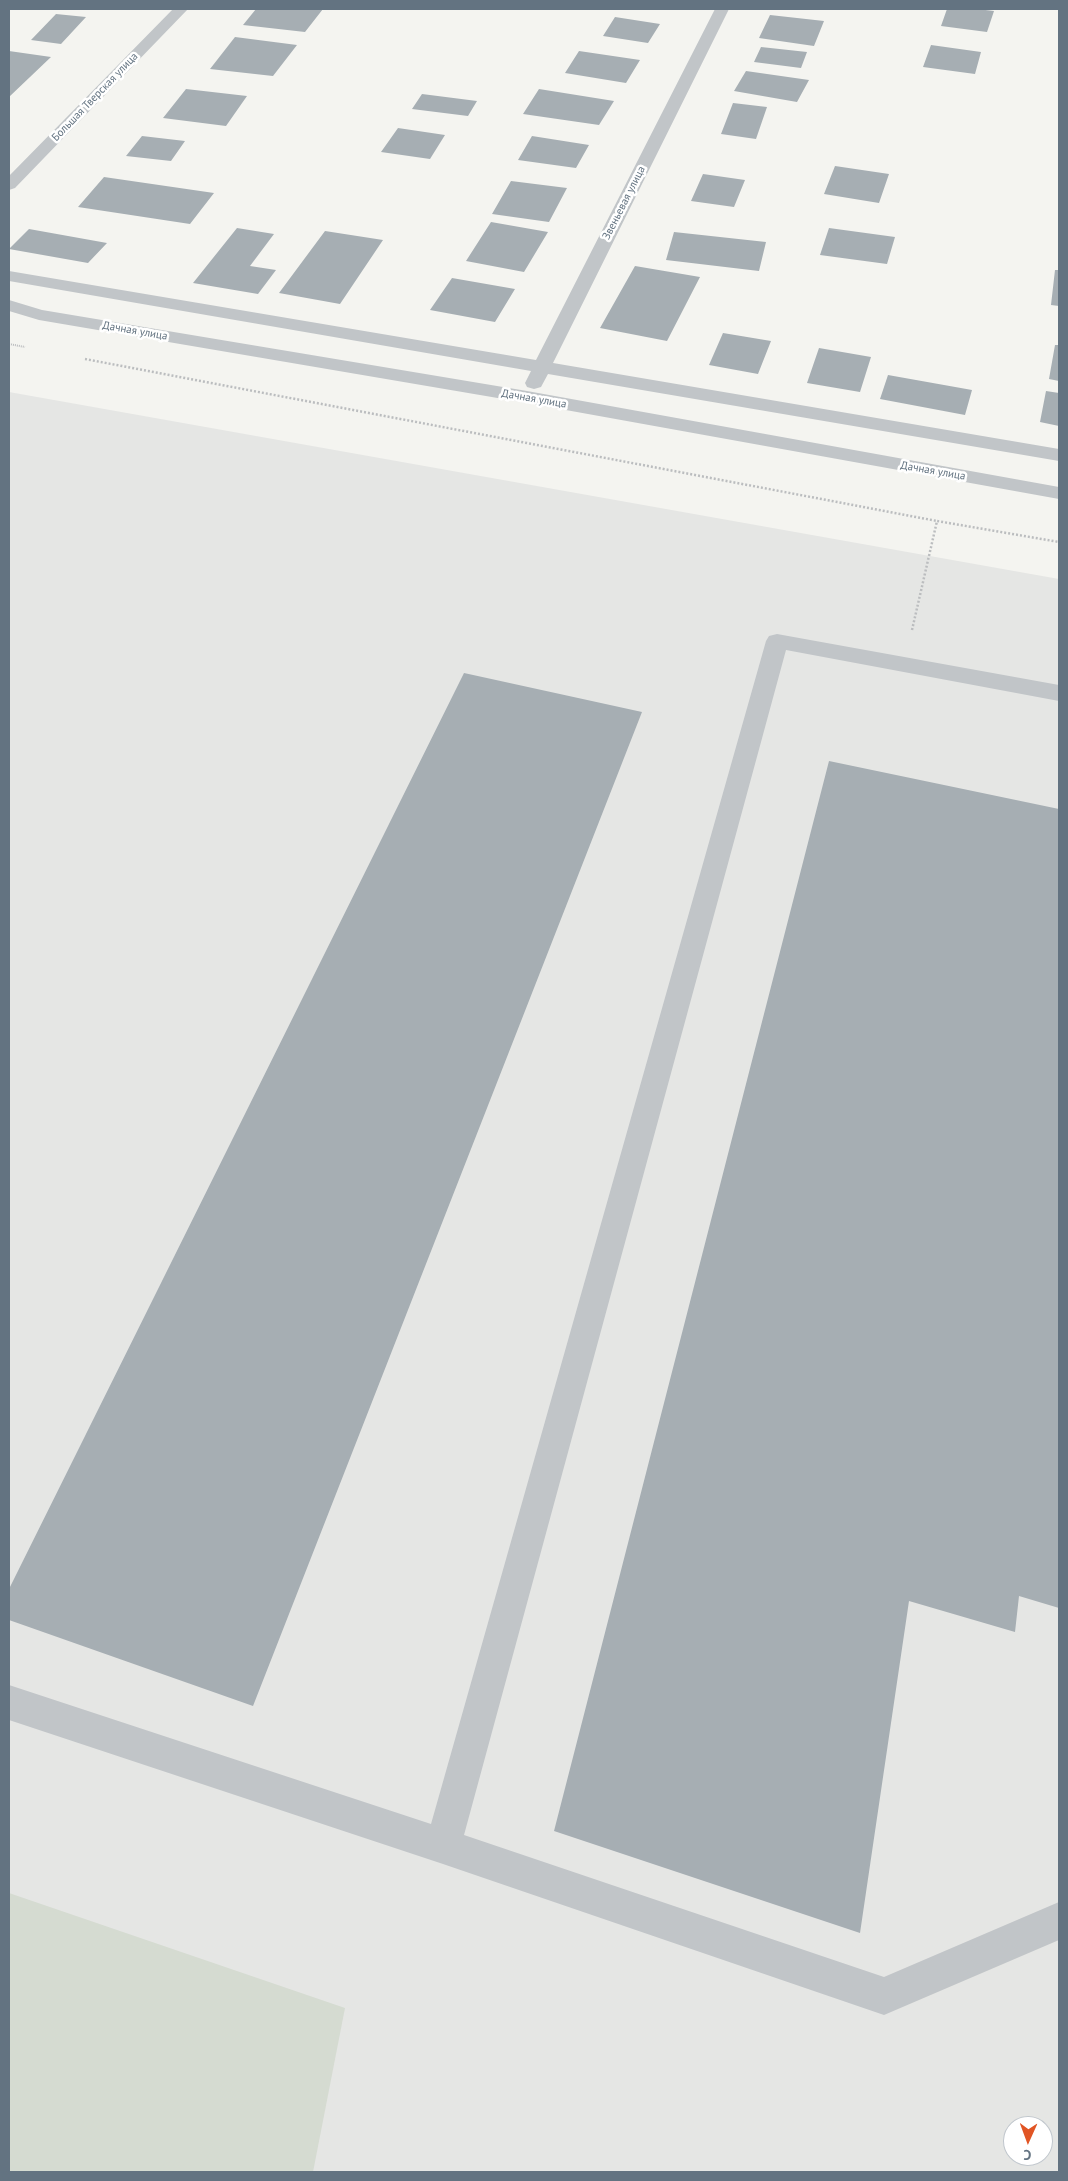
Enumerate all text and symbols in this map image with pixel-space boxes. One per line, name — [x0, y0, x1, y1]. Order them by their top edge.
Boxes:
street label: Большая Тверская улица — [49, 50, 141, 144]
street label: Звеньевая улица — [600, 164, 648, 242]
street label: Дачная улица — [101, 319, 169, 343]
street label: Дачная улица — [500, 387, 568, 411]
street label: Дачная улица — [899, 459, 967, 483]
north arrow — [1003, 2116, 1053, 2166]
text: С — [1023, 2146, 1032, 2164]

